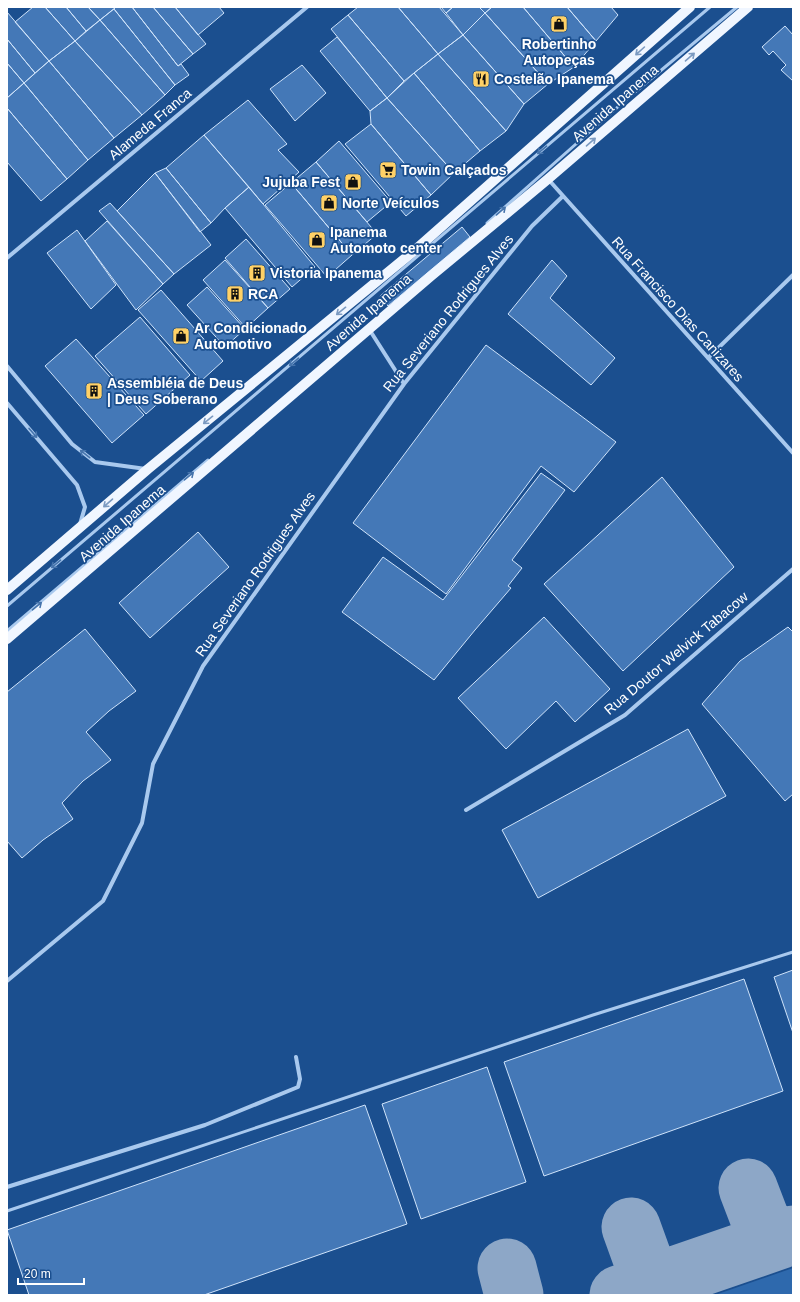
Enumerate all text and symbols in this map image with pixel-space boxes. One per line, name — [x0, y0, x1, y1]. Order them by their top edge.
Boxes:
shop icon: Robertinho Autopeças — [549, 14, 569, 34]
place label: Robertinho Autopeças — [522, 36, 596, 68]
one-way arrow — [635, 47, 645, 56]
one-way arrow — [684, 53, 695, 62]
street label: Avenida Ipanema — [569, 61, 661, 145]
restaurant icon: Costelão Ipanema — [471, 69, 491, 89]
place label: Costelão Ipanema — [494, 71, 614, 87]
street label: Alameda Franca — [106, 85, 195, 163]
one-way arrow — [586, 138, 596, 147]
one-way arrow — [537, 146, 547, 155]
supermarket icon: Towin Calçados — [378, 160, 398, 180]
place label: Towin Calçados — [401, 162, 507, 178]
shop icon: Jujuba Fest — [343, 172, 363, 192]
place label: Jujuba Fest — [262, 174, 340, 190]
shop icon: Norte Veículos — [319, 193, 339, 213]
place label: Norte Veículos — [342, 195, 439, 211]
one-way arrow — [496, 206, 507, 215]
place label: Ipanema Automoto center — [330, 224, 443, 256]
shop icon: Ipanema Automoto center — [307, 230, 327, 250]
street label: Rua Severiano Rodrigues Alves — [380, 231, 516, 395]
street label: Rua Francisco Dias Canizares — [609, 233, 747, 385]
building icon: Vistoria Ipanema — [247, 263, 267, 283]
place label: Vistoria Ipanema — [270, 265, 382, 281]
street label: Avenida Ipanema — [322, 270, 414, 354]
building icon: RCA — [225, 284, 245, 304]
place label: RCA — [248, 286, 278, 302]
one-way arrow — [336, 306, 346, 315]
place label: Ar Condicionado Automotivo — [194, 320, 307, 352]
shop icon: Ar Condicionado Automotivo — [171, 326, 191, 346]
one-way arrow — [288, 357, 299, 366]
place label: Assembléia de Deus | Deus Soberano — [107, 375, 243, 407]
building icon: Assembléia de Deus | Deus Soberano — [84, 381, 104, 401]
one-way arrow — [203, 416, 214, 424]
one-way arrow — [28, 427, 37, 438]
one-way arrow — [79, 449, 90, 458]
one-way arrow — [184, 472, 194, 481]
street label: Avenida Ipanema — [76, 481, 168, 565]
street label: Rua Severiano Rodrigues Alves — [192, 488, 318, 660]
one-way arrow — [103, 499, 114, 508]
one-way arrow — [51, 559, 62, 568]
street label: Rua Doutor Welvick Tabacow — [601, 588, 752, 718]
one-way arrow — [31, 601, 42, 610]
scale bar — [18, 1260, 84, 1286]
text: 20 m — [24, 1267, 51, 1281]

